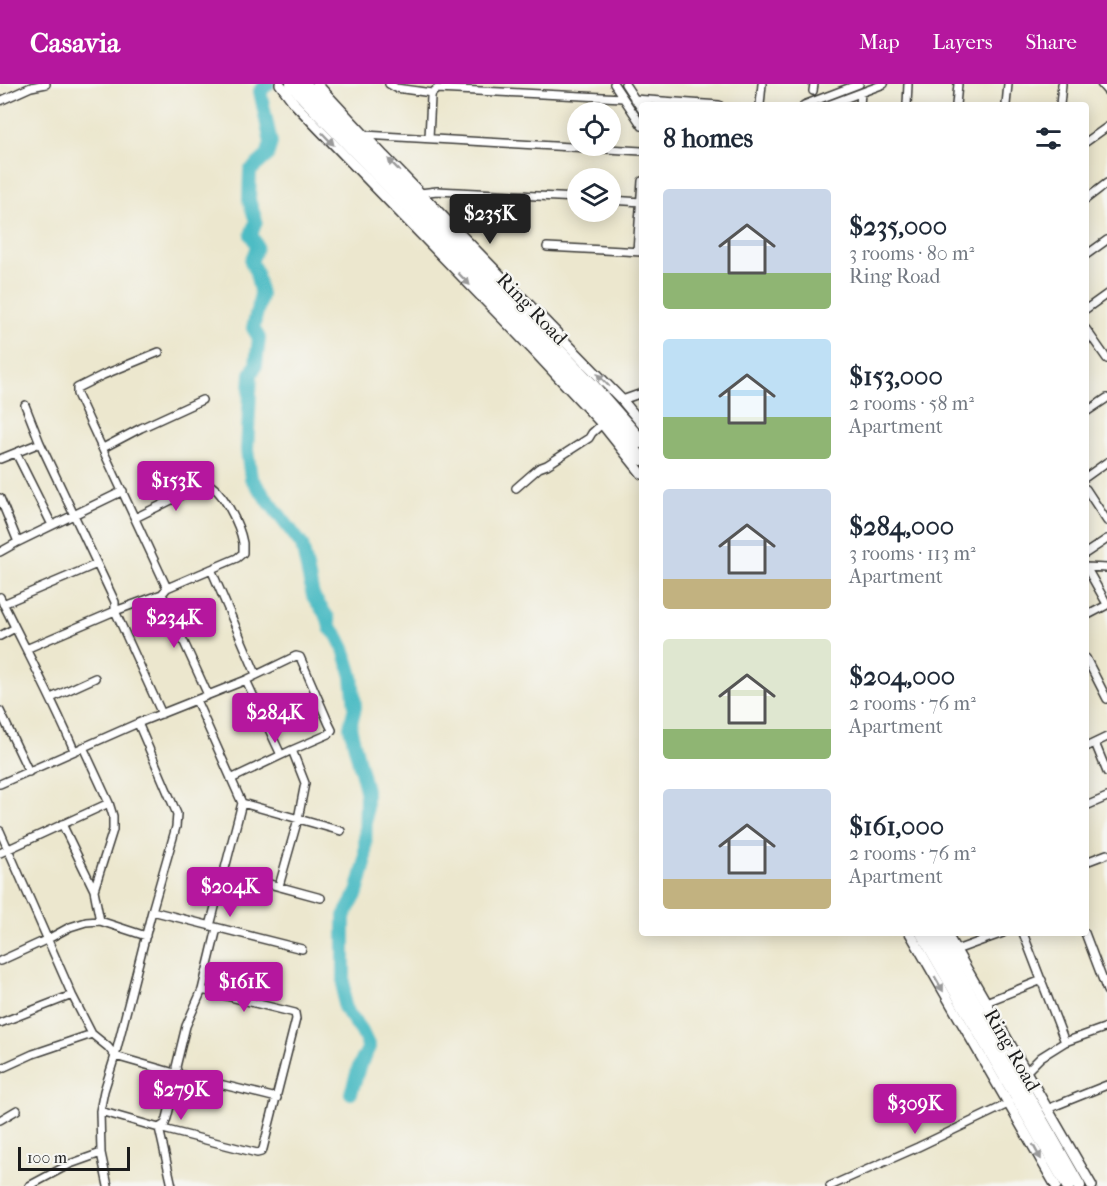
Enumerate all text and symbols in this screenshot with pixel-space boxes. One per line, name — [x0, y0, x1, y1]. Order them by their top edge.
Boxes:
text: Casavia — [30, 26, 120, 59]
text: Map — [859, 30, 900, 54]
text: Layers — [933, 30, 992, 54]
text: Share — [1025, 30, 1077, 54]
map controls — [567, 102, 621, 222]
button: locate — [567, 102, 621, 156]
icon: filters — [1032, 122, 1065, 155]
text: 8 homes — [663, 123, 753, 154]
one-way arrow — [321, 131, 334, 146]
one-way arrow — [387, 159, 401, 173]
button: layers — [567, 168, 621, 222]
pin: $235K — [448, 194, 532, 245]
text: $235K — [464, 202, 516, 225]
text: $235,000 — [849, 211, 947, 242]
icon: home — [711, 213, 783, 285]
text: 3 rooms · 80 m² — [849, 242, 974, 265]
text: Ring Road — [849, 265, 941, 288]
street label: Ring Road — [492, 268, 573, 351]
one-way arrow — [456, 272, 470, 286]
text: $153,000 — [849, 361, 943, 392]
icon: home — [711, 363, 783, 435]
one-way arrow — [596, 373, 610, 388]
text: 2 rooms · 58 m² — [849, 392, 974, 415]
text: Apartment — [849, 415, 943, 438]
pin: $153K — [134, 461, 218, 512]
text: $153K — [151, 469, 201, 492]
text: $284,000 — [849, 511, 954, 542]
icon: home — [711, 513, 783, 585]
text: 3 rooms · 113 m² — [849, 542, 976, 565]
text: Apartment — [849, 565, 943, 588]
pin: $234K — [132, 598, 216, 649]
text: $234K — [146, 606, 202, 629]
text: $204,000 — [849, 661, 955, 692]
icon: home — [711, 663, 783, 735]
text: 2 rooms · 76 m² — [849, 692, 976, 715]
pin: $284K — [233, 693, 317, 744]
text: $284K — [246, 701, 304, 724]
text: Apartment — [849, 715, 943, 738]
text: $161,000 — [849, 811, 944, 842]
icon: home — [711, 813, 783, 885]
text: 2 rooms · 76 m² — [849, 842, 976, 865]
text: Apartment — [849, 865, 943, 888]
pin: $204K — [188, 867, 272, 918]
text: $204K — [201, 875, 259, 898]
pin: $161K — [202, 962, 286, 1013]
text: $161K — [219, 970, 269, 993]
one-way arrow — [934, 976, 944, 993]
street label: Ring Road — [979, 1005, 1045, 1096]
pin: $279K — [139, 1070, 223, 1121]
text: $279K — [153, 1078, 209, 1101]
pin: $309K — [873, 1084, 957, 1135]
text: $309K — [887, 1092, 943, 1115]
scale bar — [18, 1144, 130, 1172]
one-way arrow — [1032, 1144, 1042, 1161]
text: 100 m — [27, 1148, 67, 1167]

